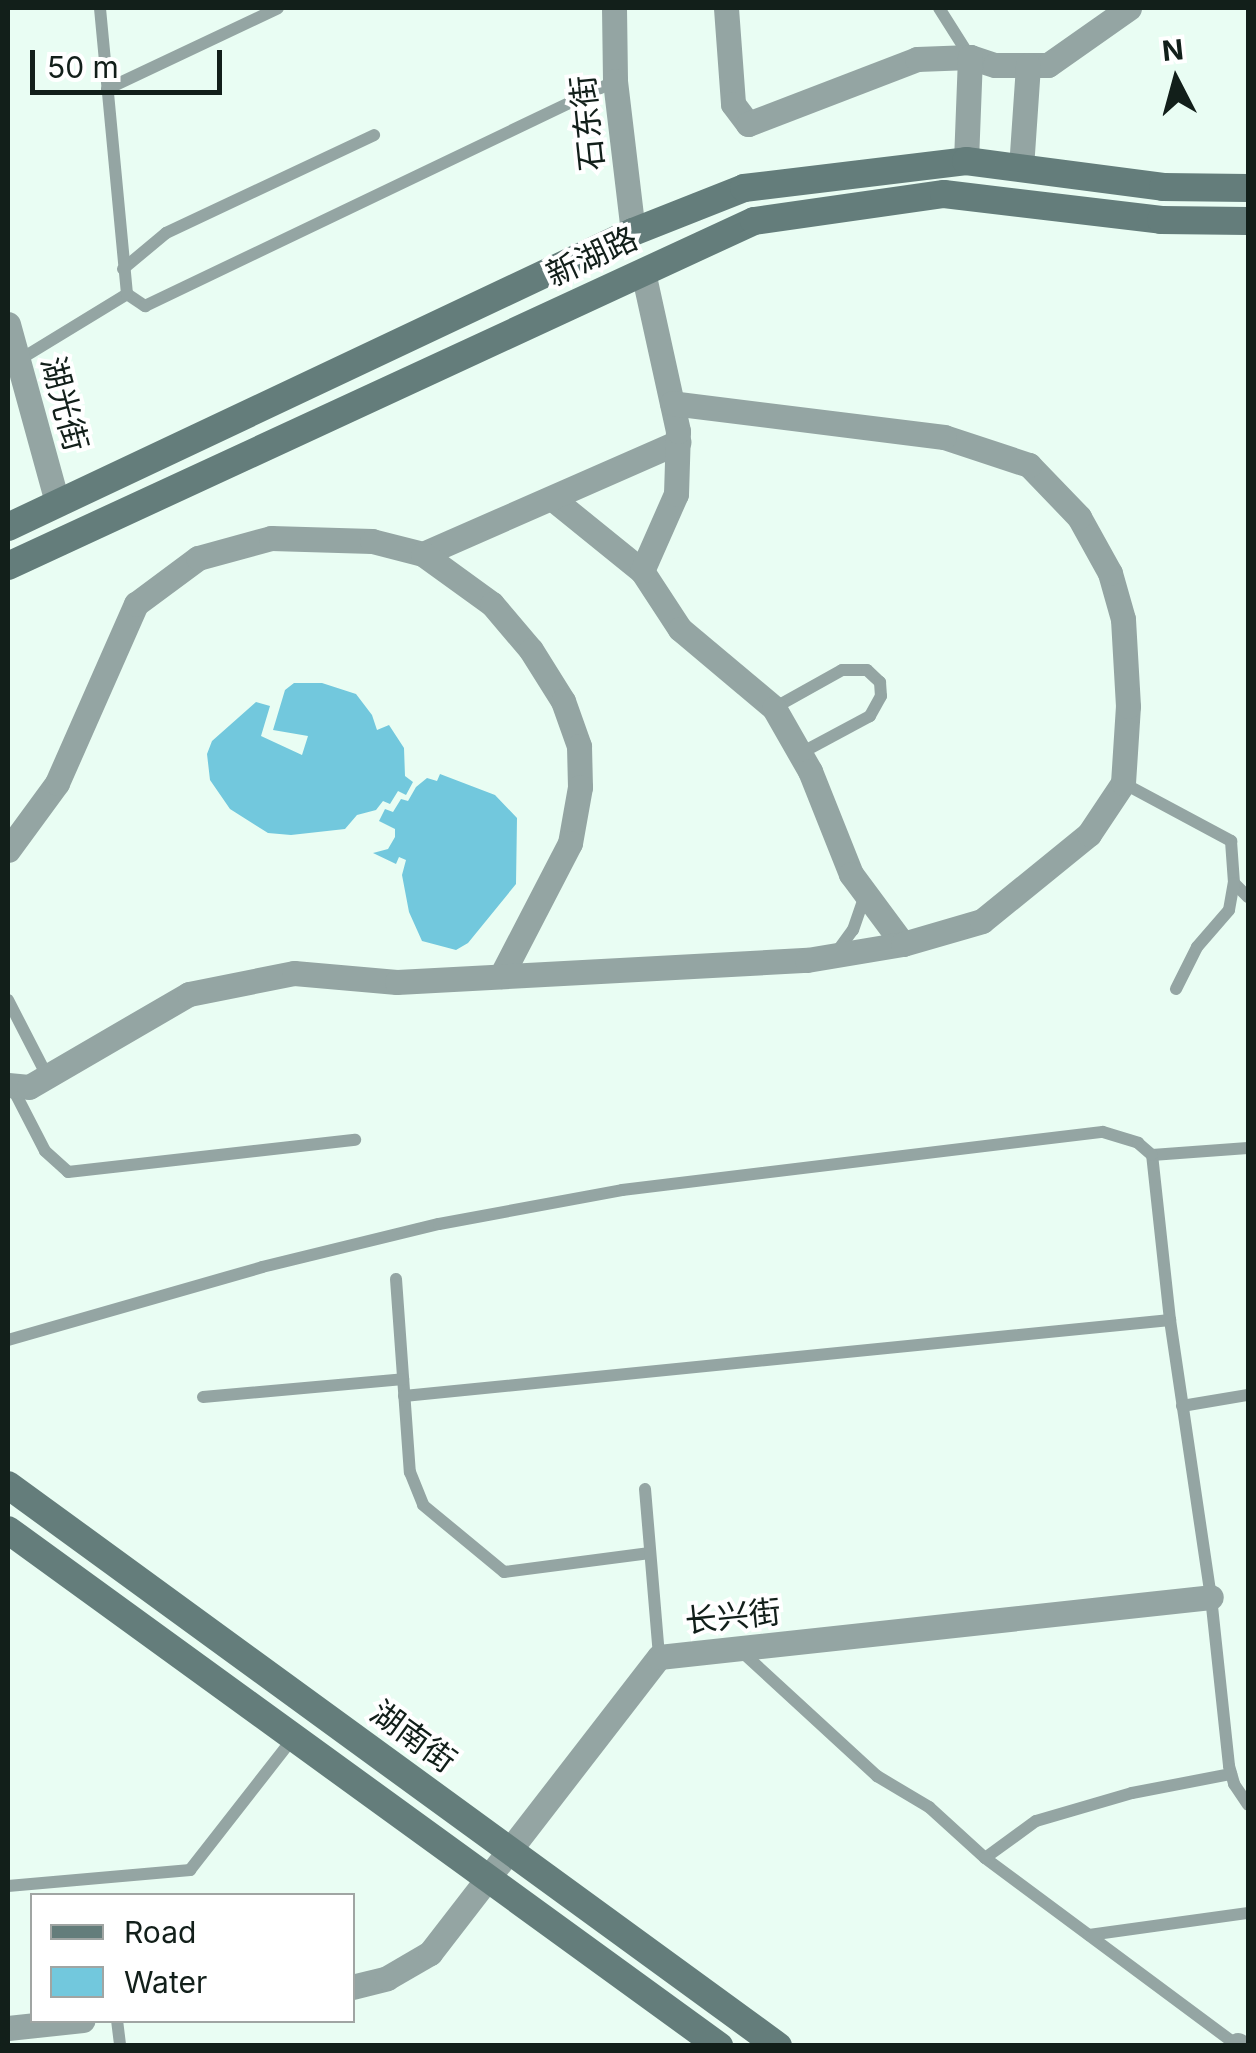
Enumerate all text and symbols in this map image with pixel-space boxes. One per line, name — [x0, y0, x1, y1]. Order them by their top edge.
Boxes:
scale bar — [35, 30, 228, 92]
north arrow — [1126, 30, 1226, 130]
text: N — [1160, 32, 1185, 68]
text: 50 m — [47, 49, 119, 85]
street label: 石东街 — [564, 73, 612, 173]
street label: 新湖路 — [540, 219, 644, 295]
street label: 湖光街 — [33, 353, 95, 455]
street label: 长兴街 — [683, 1593, 783, 1641]
street label: 湖南街 — [363, 1693, 463, 1781]
legend — [30, 1893, 355, 2023]
text: Road — [124, 1914, 196, 1950]
text: Water — [124, 1964, 207, 2000]

